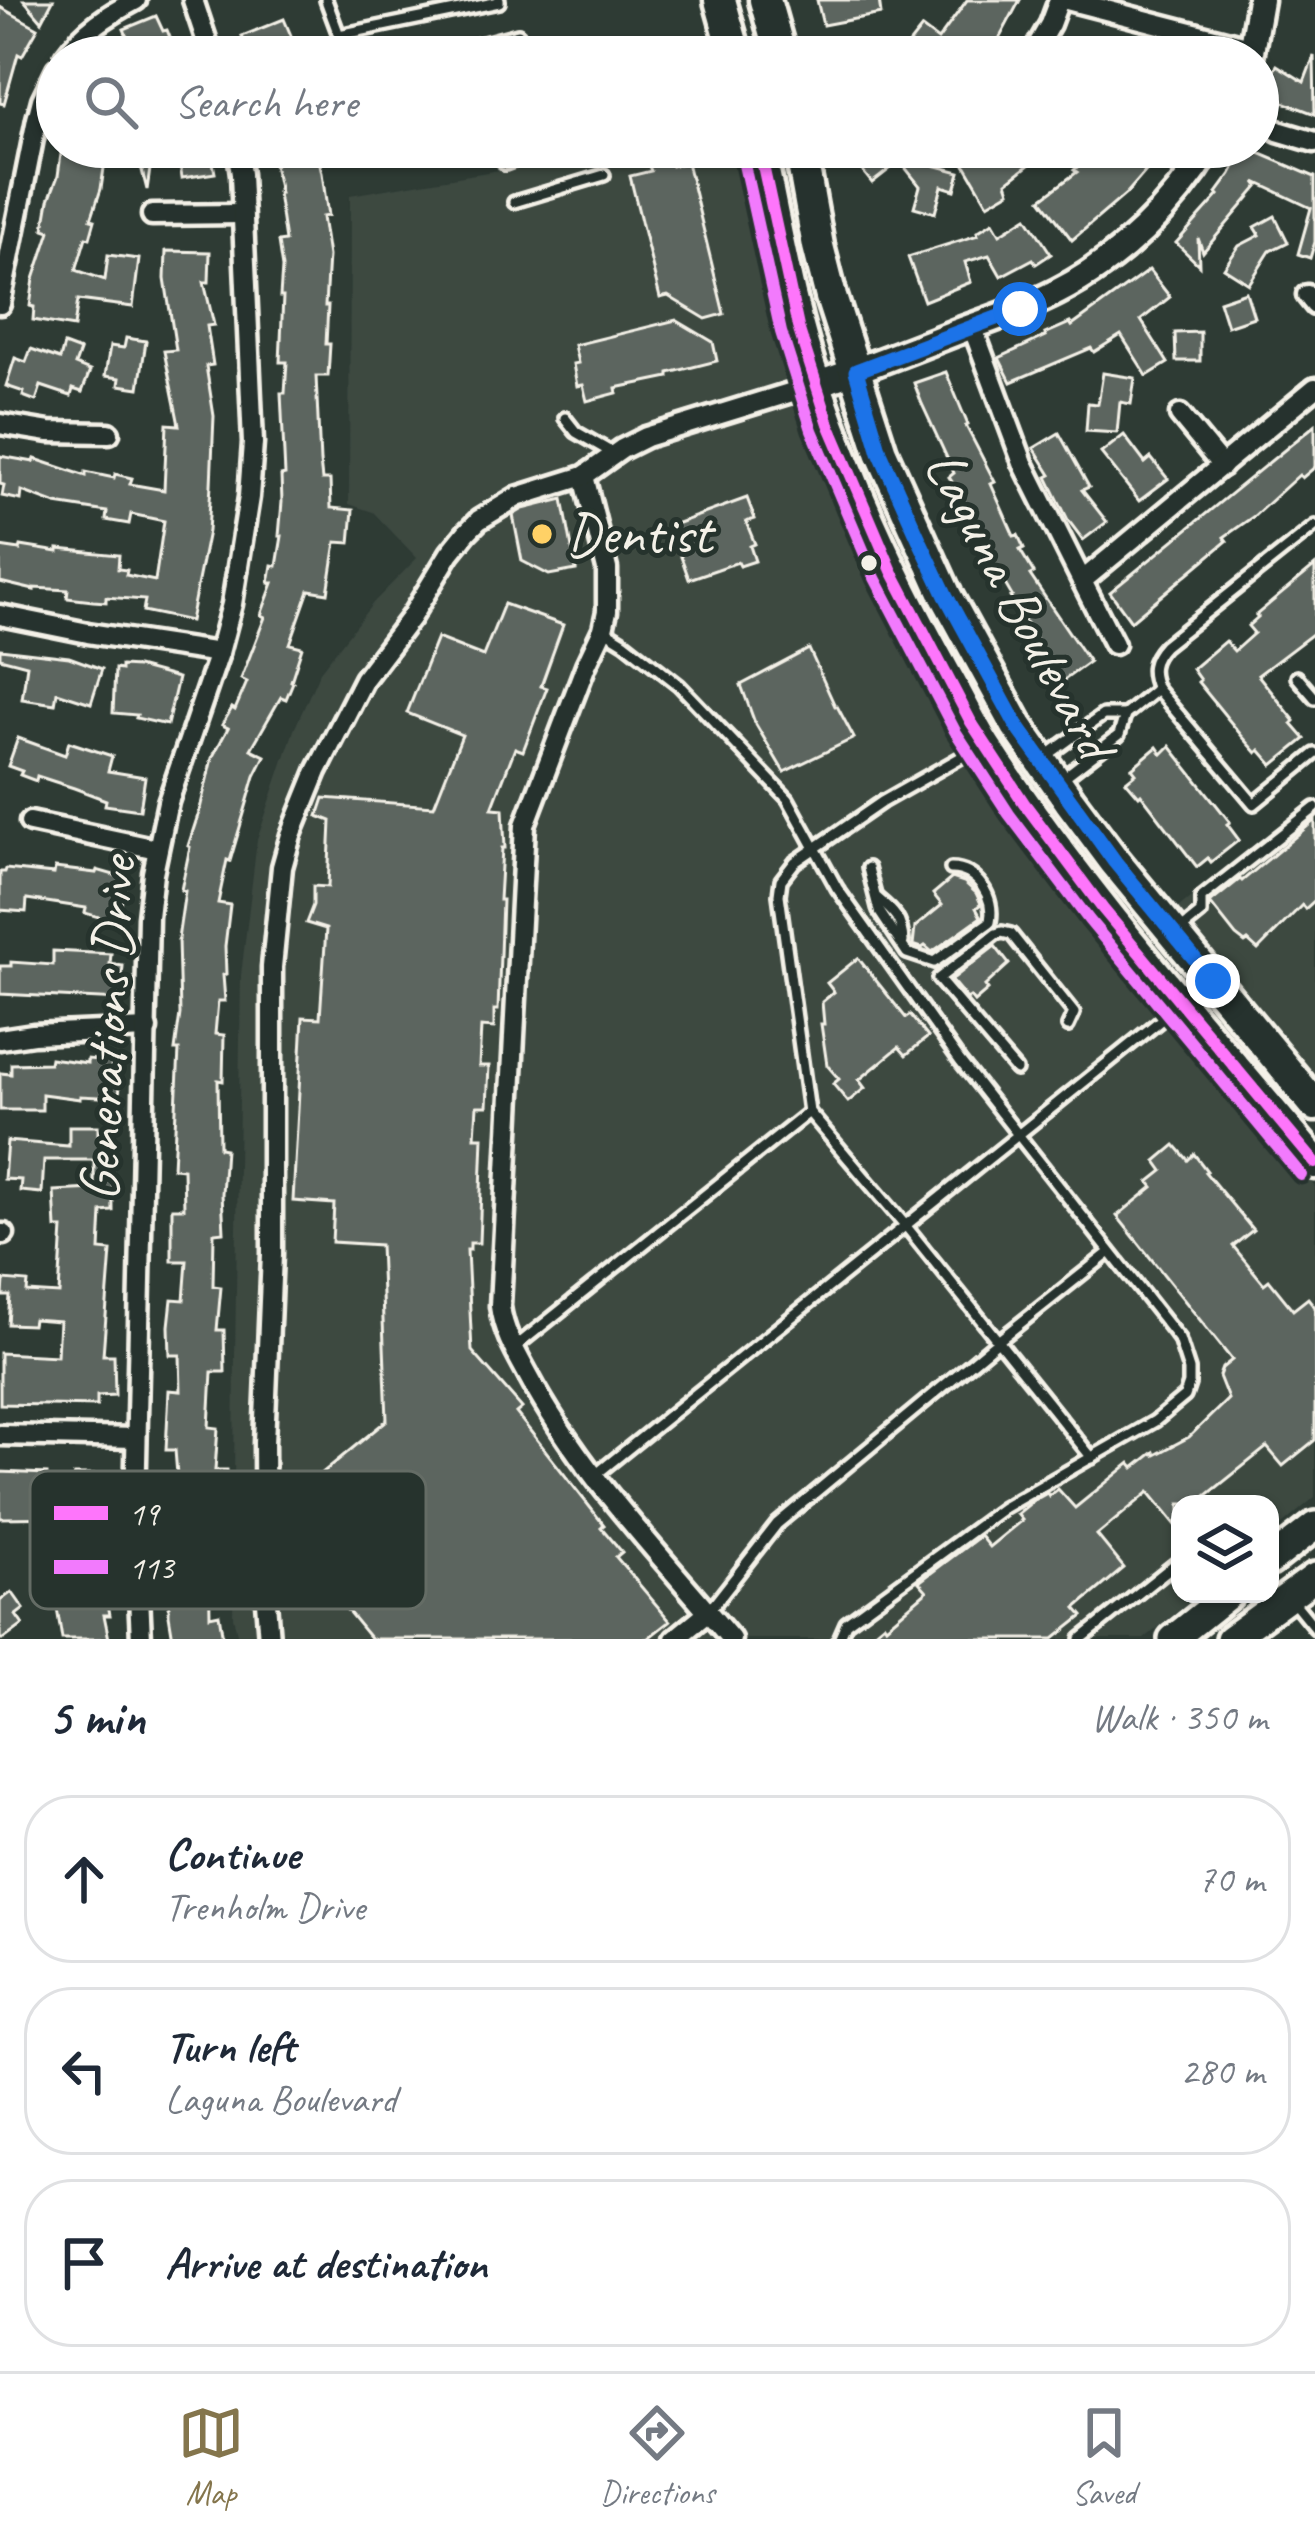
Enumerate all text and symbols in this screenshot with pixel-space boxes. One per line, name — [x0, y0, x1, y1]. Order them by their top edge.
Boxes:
search box — [36, 36, 1279, 168]
icon: search — [78, 69, 144, 135]
text: Search here — [174, 74, 357, 131]
route start — [993, 282, 1047, 336]
street label: Laguna Boulevard — [909, 438, 1135, 777]
place label: Dentist — [566, 498, 717, 570]
marker: Dentist — [529, 521, 555, 547]
unlabelled marker — [858, 552, 880, 574]
street label: Generations Drive — [62, 852, 152, 1203]
route end — [1186, 954, 1240, 1008]
legend — [30, 1471, 426, 1609]
text: 19 — [129, 1493, 162, 1535]
map controls — [1171, 1495, 1279, 1603]
button: layers — [1171, 1495, 1279, 1603]
text: 113 — [129, 1547, 176, 1589]
text: 5 min — [48, 1685, 145, 1749]
text: Walk · 350 m — [1091, 1693, 1267, 1742]
text: Continue — [165, 1826, 299, 1883]
icon: ahead — [51, 1846, 117, 1912]
text: 70 m — [1198, 1855, 1264, 1904]
text: Trenholm Drive — [165, 1883, 365, 1932]
text: Turn left — [165, 2018, 295, 2075]
icon: left — [51, 2038, 117, 2104]
text: 280 m — [1180, 2047, 1264, 2096]
text: Laguna Boulevard — [165, 2075, 397, 2124]
icon: arrive — [51, 2230, 117, 2296]
text: Arrive at destination — [165, 2235, 487, 2292]
tab: Map — [178, 2400, 244, 2514]
tab: Directions — [600, 2400, 715, 2514]
tab: Saved — [1071, 2400, 1137, 2514]

